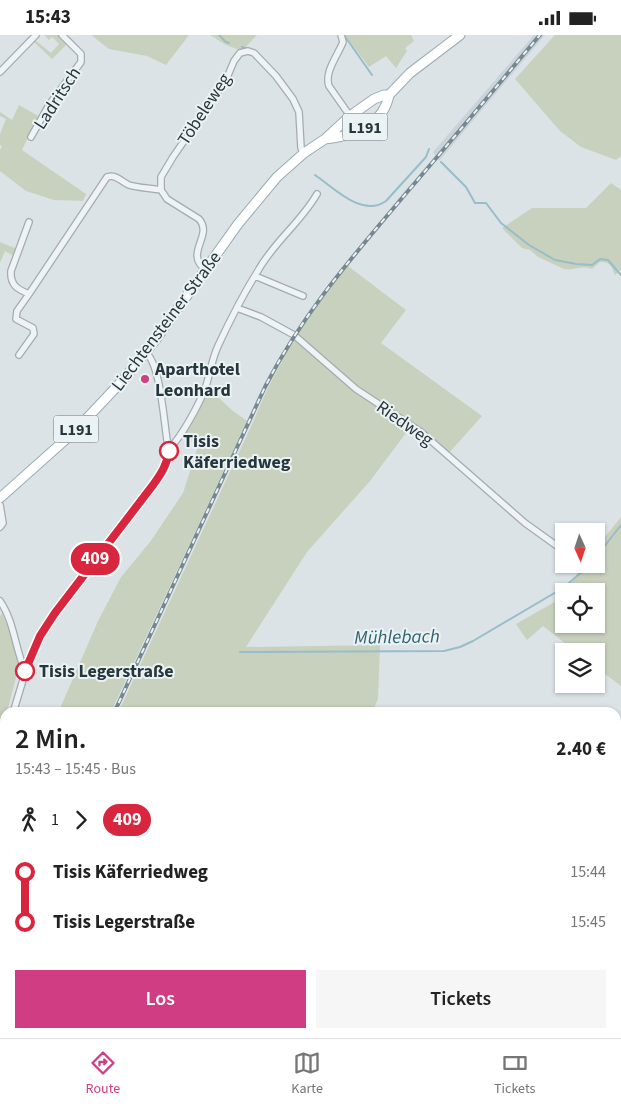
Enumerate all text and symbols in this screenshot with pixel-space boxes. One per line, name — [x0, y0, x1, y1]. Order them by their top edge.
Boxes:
text: 15:43 — [25, 4, 71, 31]
street label: Ladritsch — [28, 62, 87, 134]
street label: Töbeleweg — [172, 68, 237, 150]
road number: L191 — [342, 113, 388, 140]
street label: Liechtensteiner Straße — [106, 246, 227, 396]
place label: Aparthotel Leonhard — [154, 357, 240, 403]
marker: Aparthotel Leonhard — [139, 373, 151, 385]
street label: Riedweg — [371, 395, 438, 452]
road number: L191 — [54, 415, 98, 443]
place label: Tisis Käferriedweg — [183, 429, 291, 475]
marker: Tisis Käferriedweg — [159, 441, 179, 461]
north arrow — [555, 523, 605, 573]
map controls — [555, 523, 605, 693]
line badge: 409 — [66, 543, 124, 575]
text: 409 — [81, 546, 109, 571]
button: locate — [555, 583, 605, 633]
water label: Mühlebach — [354, 623, 440, 652]
button: layers — [555, 643, 605, 693]
place label: Tisis Legerstraße — [39, 659, 174, 684]
marker: Tisis Legerstraße — [15, 661, 35, 681]
text: 2 Min. — [15, 719, 87, 759]
text: 2.40 € — [556, 736, 606, 763]
text: 15:43 – 15:45 · Bus — [15, 758, 136, 780]
icon: walk — [15, 806, 43, 834]
icon: forward — [67, 806, 95, 834]
text: 409 — [113, 807, 141, 832]
text: 1 — [51, 809, 59, 831]
text: Tisis Käferriedweg — [53, 859, 208, 886]
text: 15:44 — [570, 861, 606, 883]
text: Tisis Legerstraße — [53, 909, 195, 936]
text: 15:45 — [570, 911, 606, 933]
button: Los — [15, 970, 306, 1028]
button: Tickets — [316, 970, 606, 1028]
tab: Route — [86, 1049, 120, 1099]
tab: Karte — [291, 1049, 323, 1099]
tab: Tickets — [494, 1049, 535, 1099]

